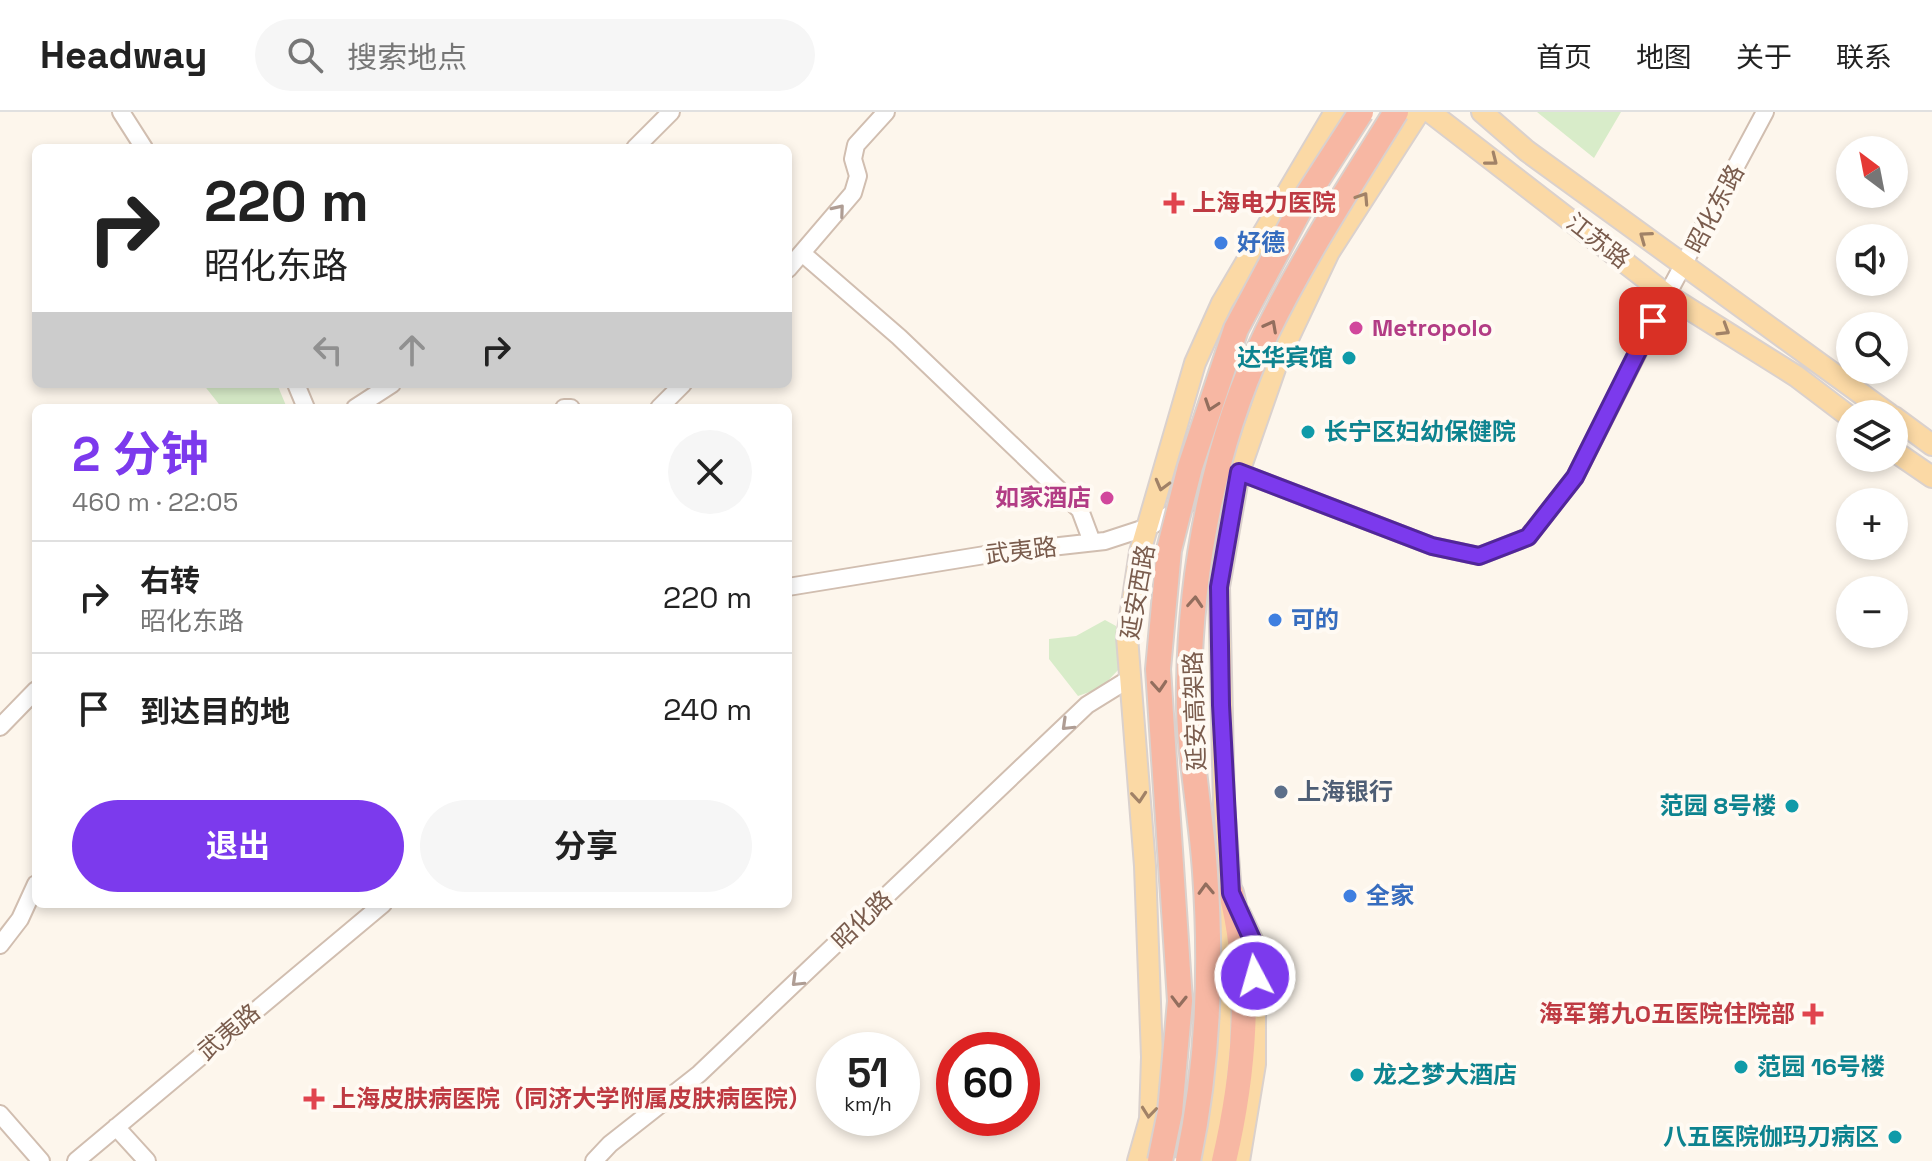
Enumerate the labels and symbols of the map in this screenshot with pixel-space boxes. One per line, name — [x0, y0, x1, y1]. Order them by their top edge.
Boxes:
north arrow — [1836, 136, 1908, 208]
one-way arrow — [1483, 150, 1498, 164]
street label: 昭化东路 — [1678, 159, 1751, 258]
place label: 上海电力医院 — [1192, 187, 1336, 218]
marker: 上海电力医院 — [1163, 192, 1185, 214]
one-way arrow — [1354, 192, 1369, 207]
one-way arrow — [829, 205, 844, 219]
street label: 江苏路 — [1560, 206, 1636, 275]
place label: 好德 — [1237, 227, 1285, 258]
one-way arrow — [1639, 232, 1654, 246]
marker: 好德 — [1212, 234, 1230, 252]
pin — [1619, 287, 1687, 355]
place label: Metropolo — [1372, 312, 1492, 343]
one-way arrow — [1262, 319, 1277, 334]
marker: Metropolo — [1347, 319, 1365, 337]
one-way arrow — [1715, 321, 1730, 336]
place label: 达华宾馆 — [1237, 342, 1333, 373]
marker: 达华宾馆 — [1340, 349, 1358, 367]
one-way arrow — [1204, 397, 1220, 411]
place label: 长宁区妇幼保健院 — [1324, 416, 1516, 447]
marker: 长宁区妇幼保健院 — [1299, 423, 1317, 441]
one-way arrow — [1155, 477, 1171, 491]
place label: 如家酒店 — [995, 482, 1091, 513]
marker: 如家酒店 — [1098, 489, 1116, 507]
street label: 武夷路 — [983, 531, 1059, 570]
street label: 延安西路 — [1114, 542, 1161, 642]
one-way arrow — [1186, 595, 1203, 608]
place label: 可的 — [1291, 604, 1339, 635]
marker: 可的 — [1266, 611, 1284, 629]
street label: 延安高架路 — [1177, 651, 1212, 772]
one-way arrow — [1150, 680, 1167, 693]
one-way arrow — [1062, 716, 1076, 730]
place label: 上海银行 — [1297, 776, 1393, 807]
marker: 上海银行 — [1272, 783, 1290, 801]
place label: 范园 8号楼 — [1660, 790, 1776, 821]
one-way arrow — [1130, 791, 1147, 804]
marker: 范园 8号楼 — [1783, 797, 1801, 815]
place label: 全家 — [1366, 880, 1414, 911]
one-way arrow — [1197, 882, 1214, 895]
street label: 昭化路 — [825, 883, 898, 956]
marker: 全家 — [1341, 887, 1359, 905]
position arrow — [1213, 934, 1297, 1018]
one-way arrow — [792, 972, 806, 987]
one-way arrow — [1171, 995, 1188, 1008]
street label: 武夷路 — [191, 997, 266, 1067]
place label: 海军第九O五医院住院部 — [1539, 998, 1795, 1029]
marker: 海军第九O五医院住院部 — [1802, 1003, 1824, 1025]
speed limit sign: 60 — [936, 1032, 1040, 1136]
place label: 范园 16号楼 — [1757, 1051, 1885, 1082]
marker: 范园 16号楼 — [1732, 1058, 1750, 1076]
place label: 龙之梦大酒店 — [1373, 1059, 1517, 1090]
marker: 龙之梦大酒店 — [1348, 1066, 1366, 1084]
place label: 上海皮肤病医院（同济大学附属皮肤病医院） — [332, 1083, 812, 1114]
marker: 上海皮肤病医院（同济大学附属皮肤病医院） — [303, 1088, 325, 1110]
one-way arrow — [1141, 1106, 1158, 1119]
place label: 八五医院伽玛刀病区 — [1663, 1121, 1879, 1152]
marker: 八五医院伽玛刀病区 — [1886, 1128, 1904, 1146]

